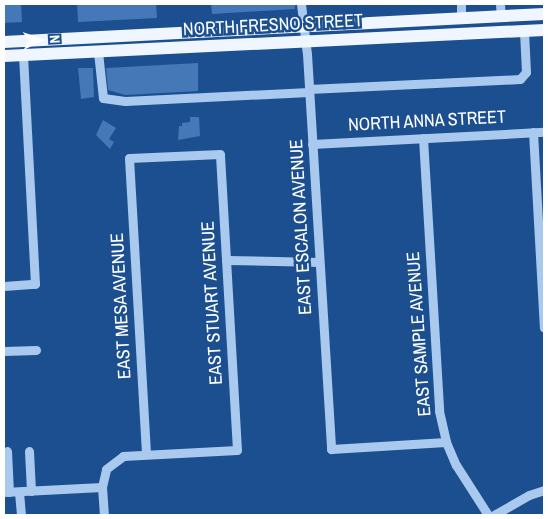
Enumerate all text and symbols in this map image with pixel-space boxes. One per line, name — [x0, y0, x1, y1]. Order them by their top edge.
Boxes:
street label: NORTH FRESNO STREET — [182, 10, 364, 40]
north arrow — [15, 15, 65, 65]
text: N — [46, 35, 64, 44]
street label: NORTH ANNA STREET — [347, 106, 507, 136]
street label: EAST ESCALON AVENUE — [286, 138, 316, 316]
street label: EAST STUART AVENUE — [197, 220, 227, 386]
street label: EAST MESA AVENUE — [106, 231, 136, 381]
street label: EAST SAMPLE AVENUE — [402, 250, 436, 418]

